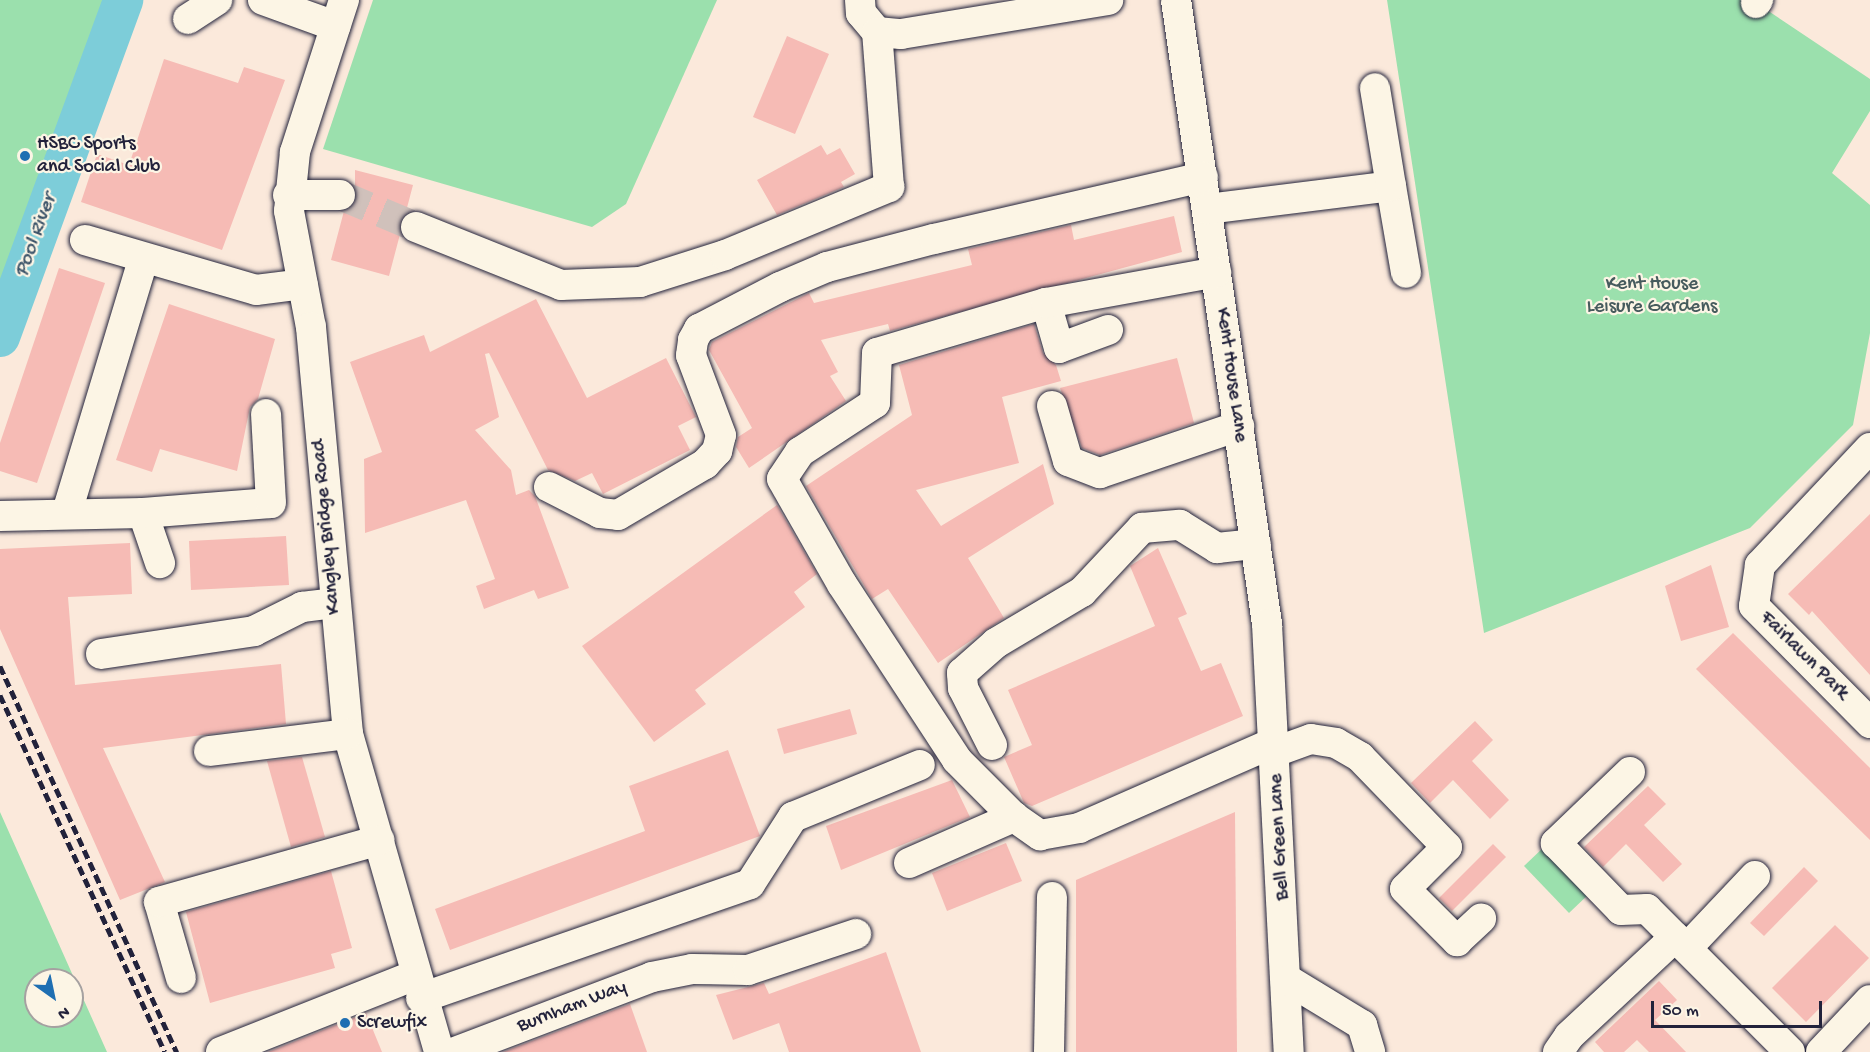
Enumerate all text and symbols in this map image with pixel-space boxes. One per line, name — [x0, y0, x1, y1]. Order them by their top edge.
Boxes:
place label: HSBC Sports and Social Club — [37, 132, 160, 179]
marker: HSBC Sports and Social Club — [18, 149, 32, 163]
water label: Pool River — [10, 191, 64, 281]
park label: Kent House Leisure Gardens — [1587, 272, 1717, 319]
street label: Kent House Lane — [1210, 306, 1252, 444]
street label: Kangley Bridge Road — [307, 438, 347, 616]
street label: Fairlawn Park — [1754, 606, 1854, 706]
street label: Bell Green Lane — [1265, 773, 1295, 901]
north arrow — [24, 968, 84, 1028]
street label: Burnham Way — [514, 975, 630, 1039]
scale bar — [1654, 989, 1825, 1027]
text: N — [53, 1001, 73, 1023]
text: 50 m — [1662, 1001, 1699, 1022]
place label: Screwfix — [357, 1011, 427, 1035]
marker: Screwfix — [338, 1016, 352, 1030]

